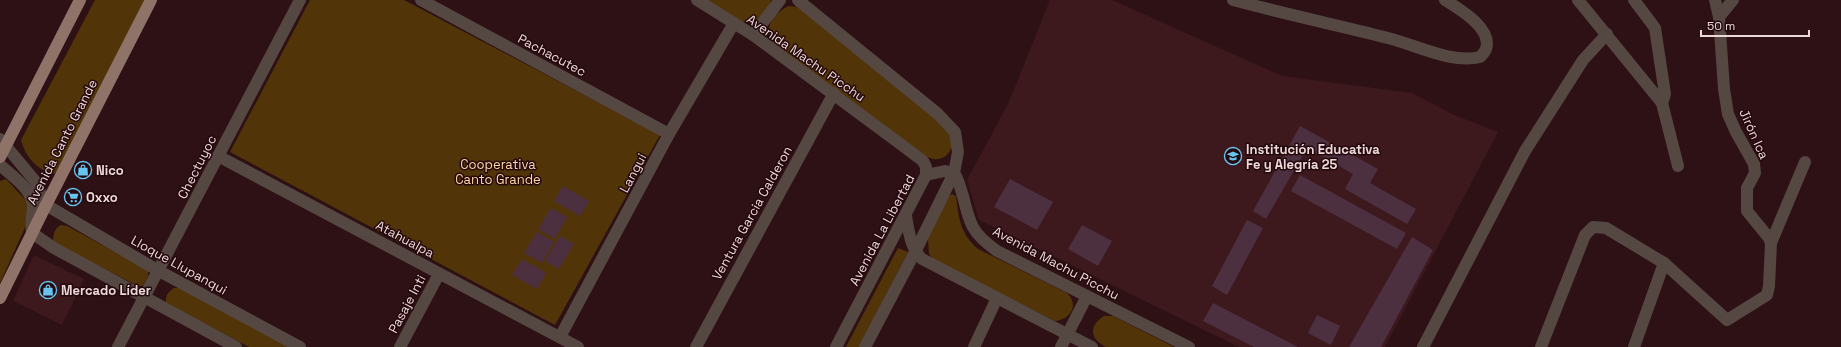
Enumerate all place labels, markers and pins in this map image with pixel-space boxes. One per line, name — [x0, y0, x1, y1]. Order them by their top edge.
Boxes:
place label: Institución Educativa Fe y Alegría 25 — [1246, 141, 1380, 173]
school or university icon: Institución Educativa Fe y Alegría 25 — [1223, 146, 1243, 166]
shop icon: Nico — [73, 160, 93, 180]
place label: Nico — [96, 162, 124, 179]
supermarket icon: Oxxo — [63, 187, 83, 207]
place label: Oxxo — [86, 189, 118, 206]
shop icon: Mercado Líder — [38, 280, 58, 300]
place label: Mercado Líder — [61, 282, 151, 299]

